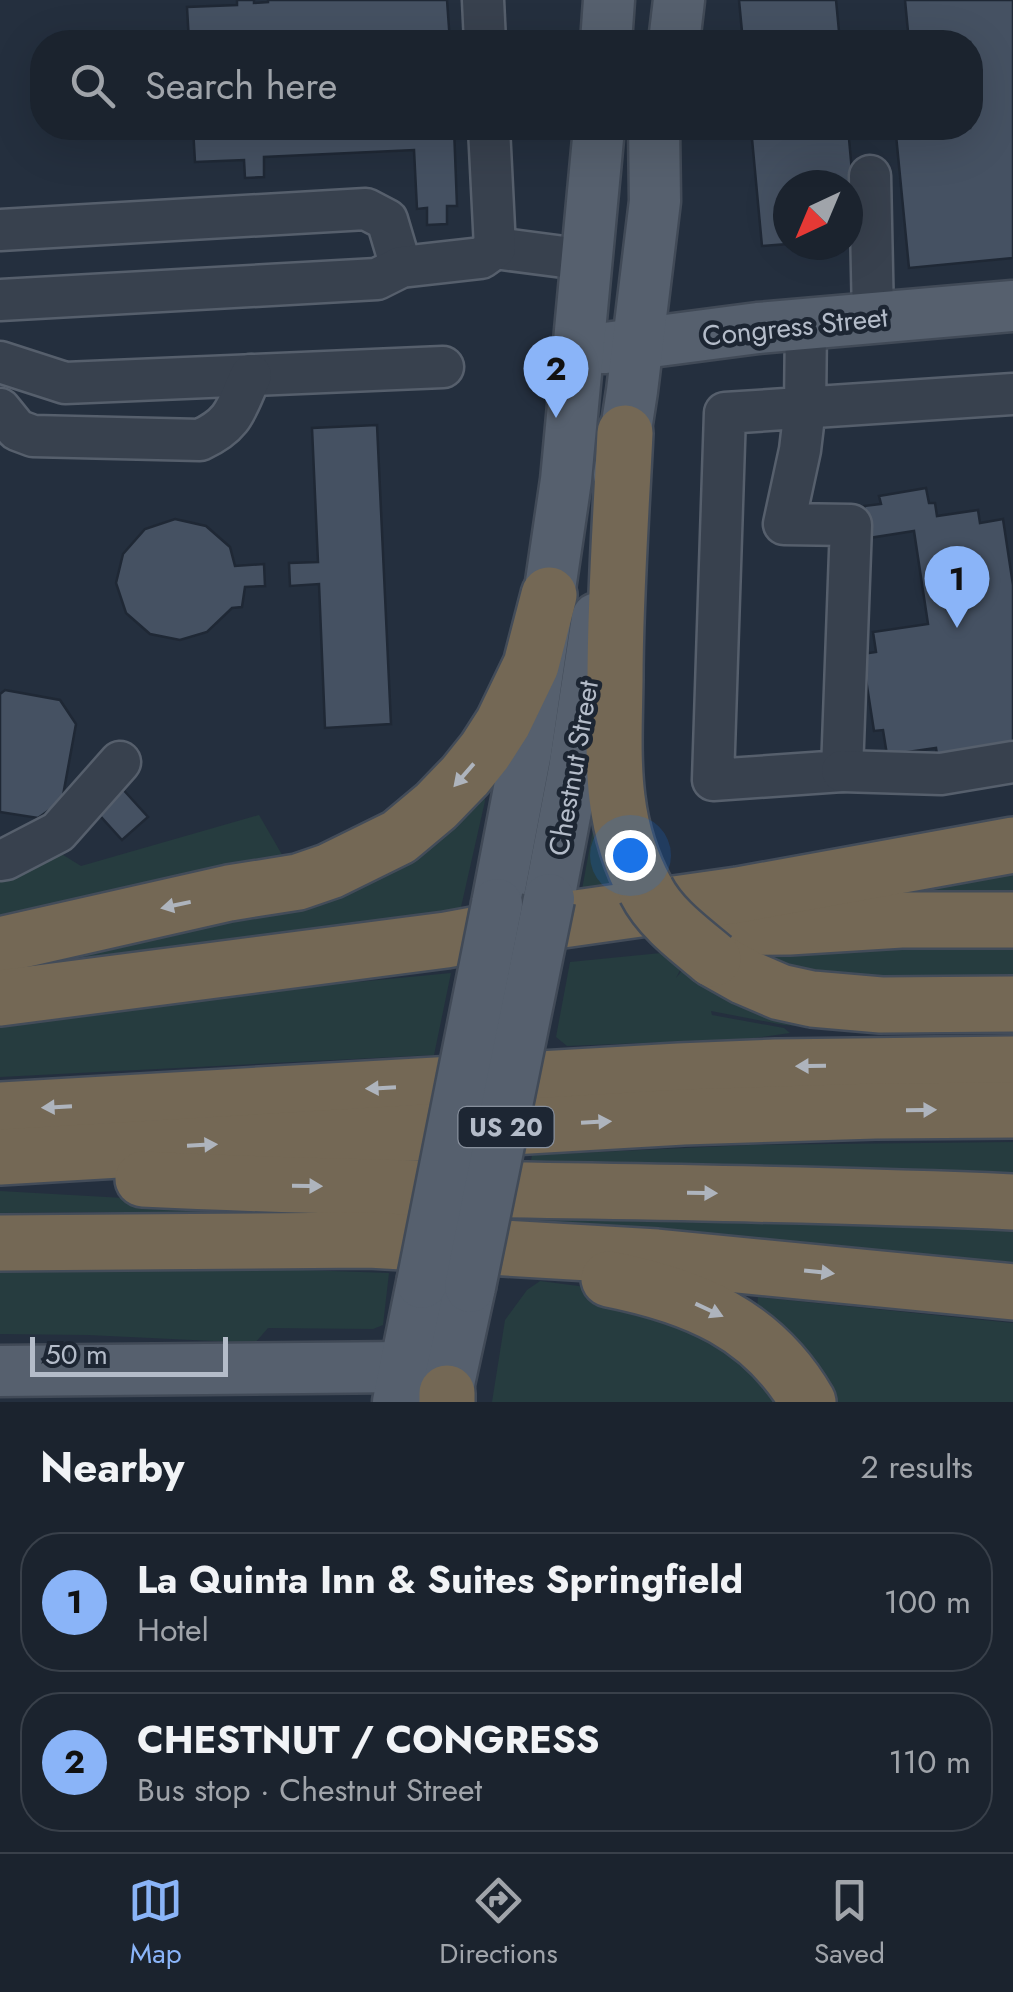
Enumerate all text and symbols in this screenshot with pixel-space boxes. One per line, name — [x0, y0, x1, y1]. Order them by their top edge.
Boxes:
search box — [30, 30, 983, 140]
icon: search — [65, 58, 120, 113]
text: Search here — [145, 58, 337, 113]
north arrow — [773, 170, 863, 260]
street label: Congress Street — [700, 296, 890, 357]
pin: 2 — [524, 336, 588, 418]
pin: 1 — [924, 546, 990, 628]
street label: Chestnut Street — [538, 677, 609, 859]
one-way arrow — [453, 763, 475, 788]
your location — [605, 830, 656, 881]
one-way arrow — [160, 898, 191, 913]
one-way arrow — [794, 1059, 826, 1075]
one-way arrow — [365, 1080, 397, 1096]
one-way arrow — [40, 1099, 72, 1115]
one-way arrow — [906, 1102, 938, 1118]
road number: US 20 — [458, 1107, 554, 1147]
one-way arrow — [581, 1114, 613, 1130]
one-way arrow — [187, 1137, 219, 1153]
one-way arrow — [292, 1178, 324, 1194]
one-way arrow — [687, 1185, 719, 1201]
one-way arrow — [804, 1265, 836, 1281]
one-way arrow — [694, 1302, 724, 1318]
scale bar — [30, 1332, 228, 1376]
text: 50 m — [45, 1334, 108, 1375]
text: Nearby — [40, 1437, 184, 1498]
text: 2 results — [861, 1444, 973, 1490]
text: La Quinta Inn & Suites Springfield — [137, 1552, 743, 1607]
text: 1 — [66, 1579, 83, 1625]
text: 100 m — [884, 1579, 971, 1625]
text: Hotel — [137, 1607, 209, 1653]
text: CHESTNUT / CONGRESS — [137, 1712, 599, 1767]
text: 2 — [64, 1739, 85, 1785]
text: 110 m — [888, 1739, 971, 1785]
text: Bus stop · Chestnut Street — [137, 1767, 482, 1813]
tab: Map — [128, 1873, 183, 1974]
tab: Directions — [439, 1873, 558, 1974]
tab: Saved — [814, 1873, 885, 1974]

